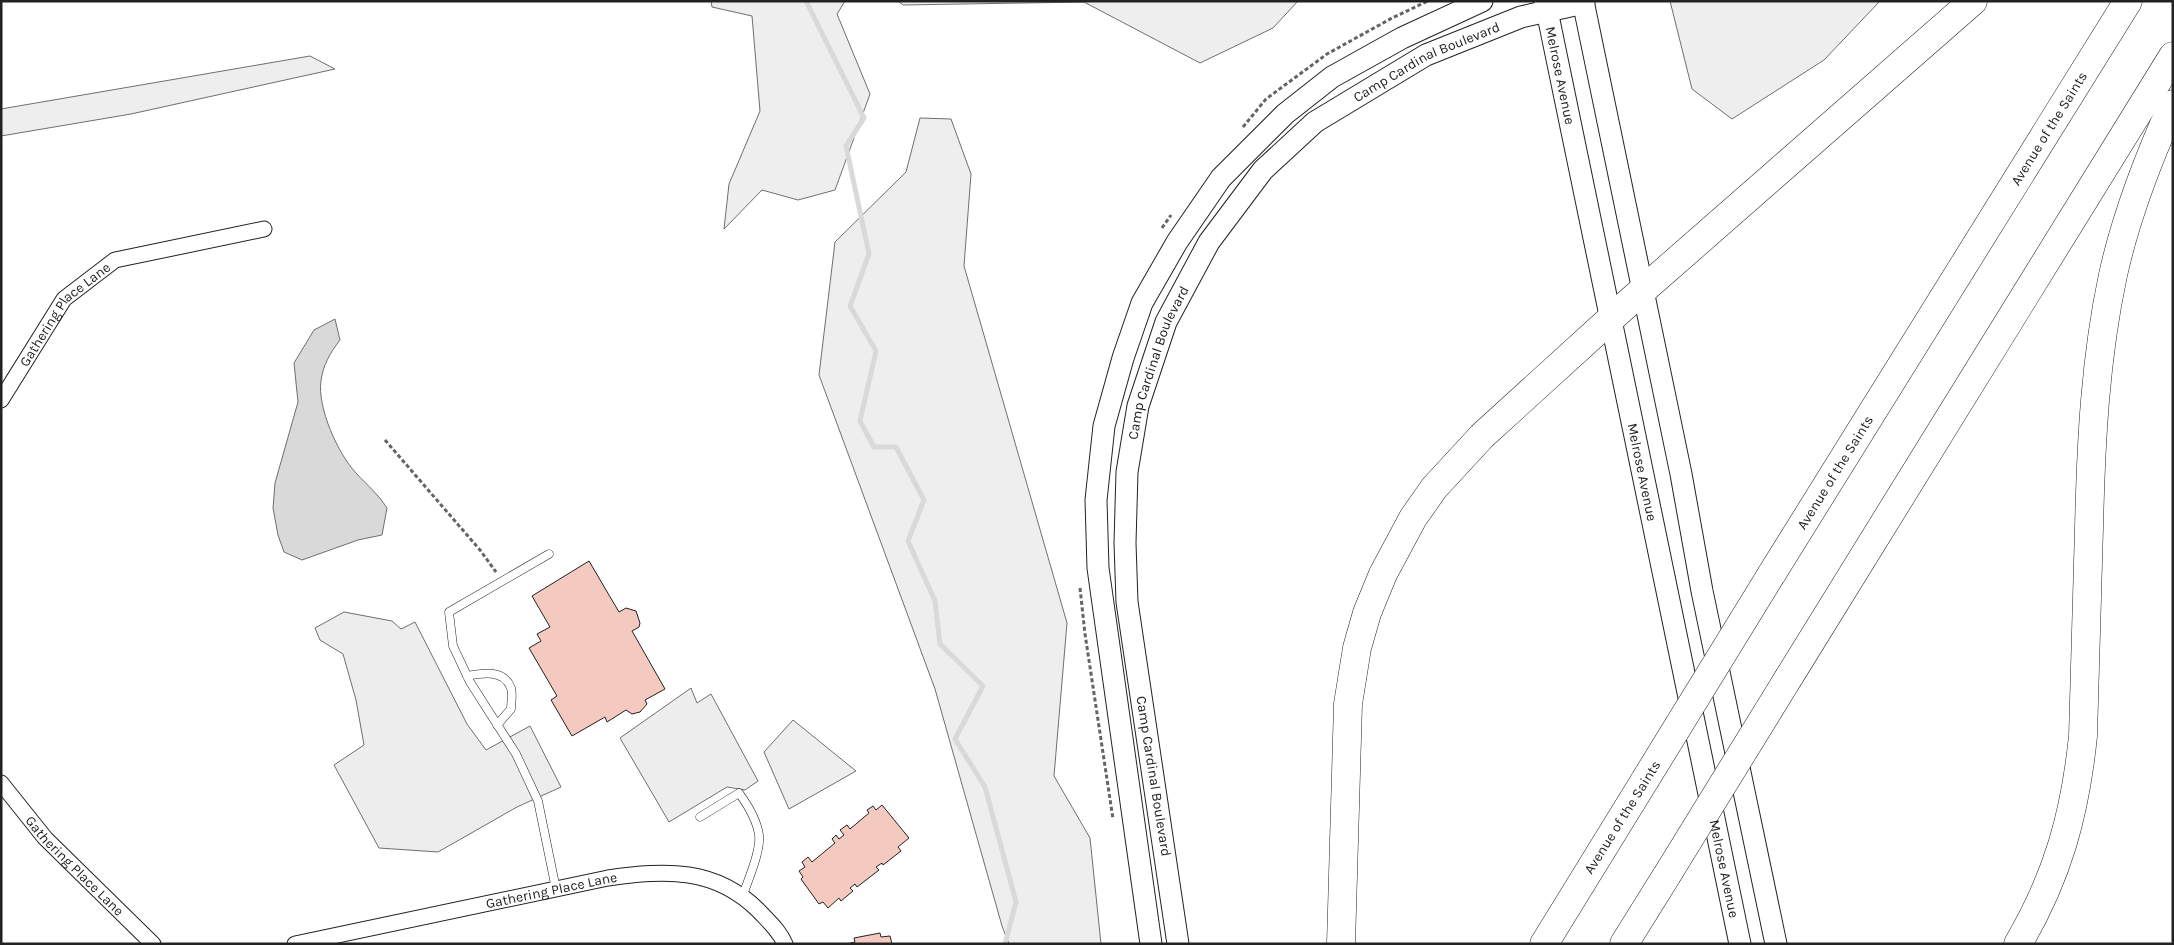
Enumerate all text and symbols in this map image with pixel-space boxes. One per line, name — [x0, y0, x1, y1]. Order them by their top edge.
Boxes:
street label: Camp Cardinal Boulevard — [1350, 18, 1502, 106]
street label: Melrose Avenue — [1541, 25, 1578, 126]
street label: Avenue of the Saints — [2007, 69, 2091, 189]
street label: Gathering Place Lane — [16, 259, 114, 370]
street label: Camp Cardinal Boulevard — [1125, 283, 1193, 441]
street label: Avenue of the Saints — [1794, 412, 1877, 533]
street label: Melrose Avenue — [1623, 422, 1660, 523]
street label: Camp Cardinal Boulevard — [1132, 695, 1175, 857]
street label: Avenue of the Saints — [1581, 757, 1664, 877]
street label: Gathering Place Lane — [22, 812, 127, 920]
street label: Melrose Avenue — [1706, 818, 1742, 919]
street label: Gathering Place Lane — [484, 869, 618, 913]

